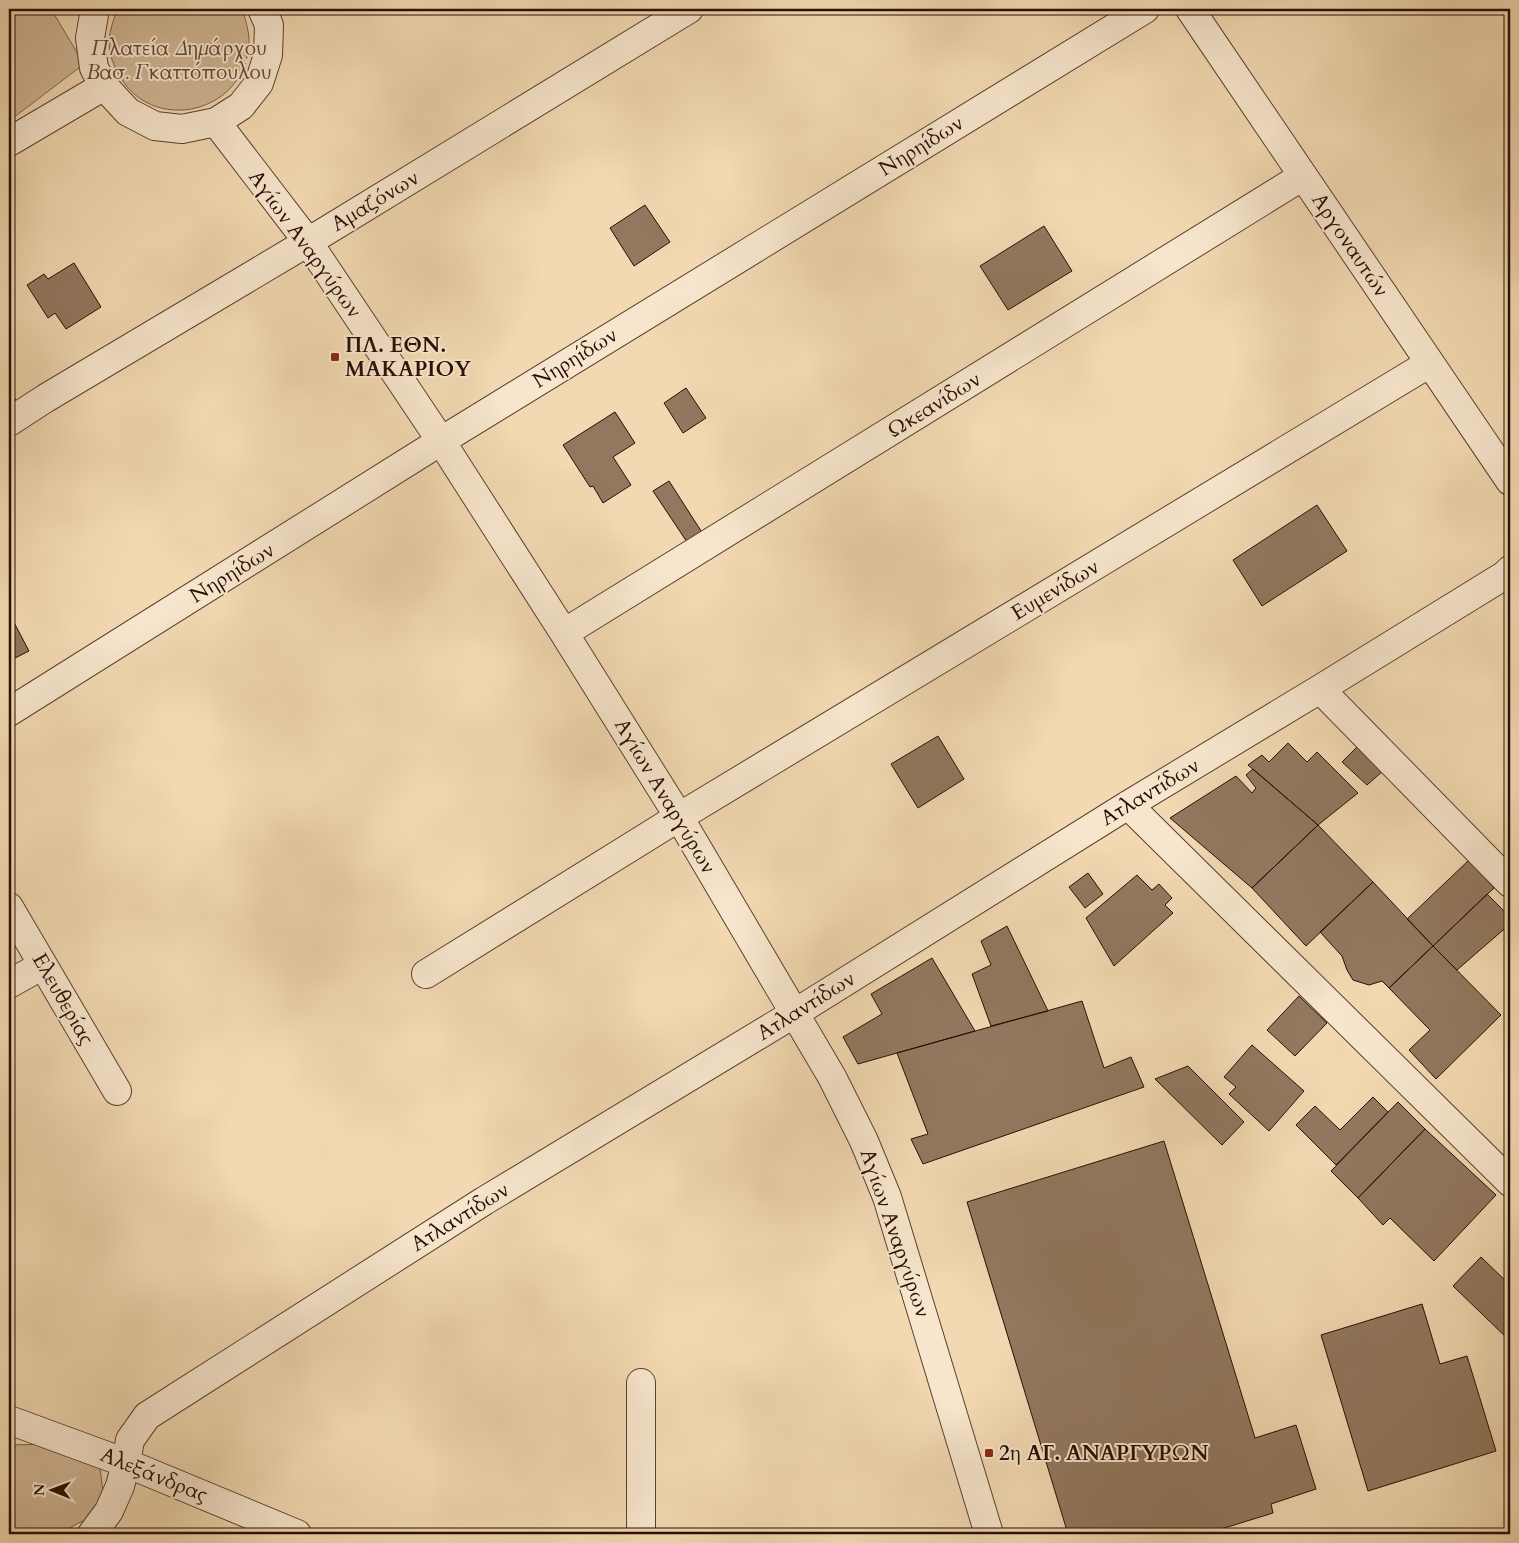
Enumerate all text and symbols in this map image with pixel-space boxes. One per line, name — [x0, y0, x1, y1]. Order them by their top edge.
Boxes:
park label: Πλατεία Δημάρχου Βασ. Γκαττόπουλου — [86, 34, 272, 87]
street label: Νηρηίδων — [873, 109, 969, 183]
street label: Αμαζόνων — [326, 163, 424, 239]
street label: Αγίων Αναργύρων — [241, 164, 369, 324]
street label: Αργοναυτών — [1305, 187, 1395, 303]
street label: Νηρηίδων — [527, 321, 623, 395]
place label: ΠΛ. ΕΘΝ. ΜΑΚΑΡΙΟΥ — [345, 331, 471, 384]
marker: ΠΛ. ΕΘΝ. ΜΑΚΑΡΙΟΥ — [329, 351, 341, 363]
street label: Ωκεανίδων — [882, 365, 986, 445]
street label: Νηρηίδων — [184, 536, 280, 610]
street label: Ευμενίδων — [1006, 552, 1104, 628]
street label: Αγίων Αναργύρων — [607, 713, 723, 879]
street label: Ατλαντίδων — [1095, 751, 1205, 833]
street label: Ελευθερίας — [25, 948, 101, 1050]
street label: Ατλαντίδων — [751, 964, 861, 1048]
street label: Αγίων Αναργύρων — [853, 1145, 937, 1321]
street label: Ατλαντίδων — [405, 1175, 515, 1259]
place label: 2η ΑΓ. ΑΝΑΡΓΥΡΩΝ — [999, 1439, 1208, 1468]
street label: Αλεξάνδρας — [96, 1440, 212, 1510]
marker: 2η ΑΓ. ΑΝΑΡΓΥΡΩΝ — [983, 1447, 995, 1459]
north arrow — [28, 1466, 78, 1516]
text: N — [30, 1484, 49, 1496]

